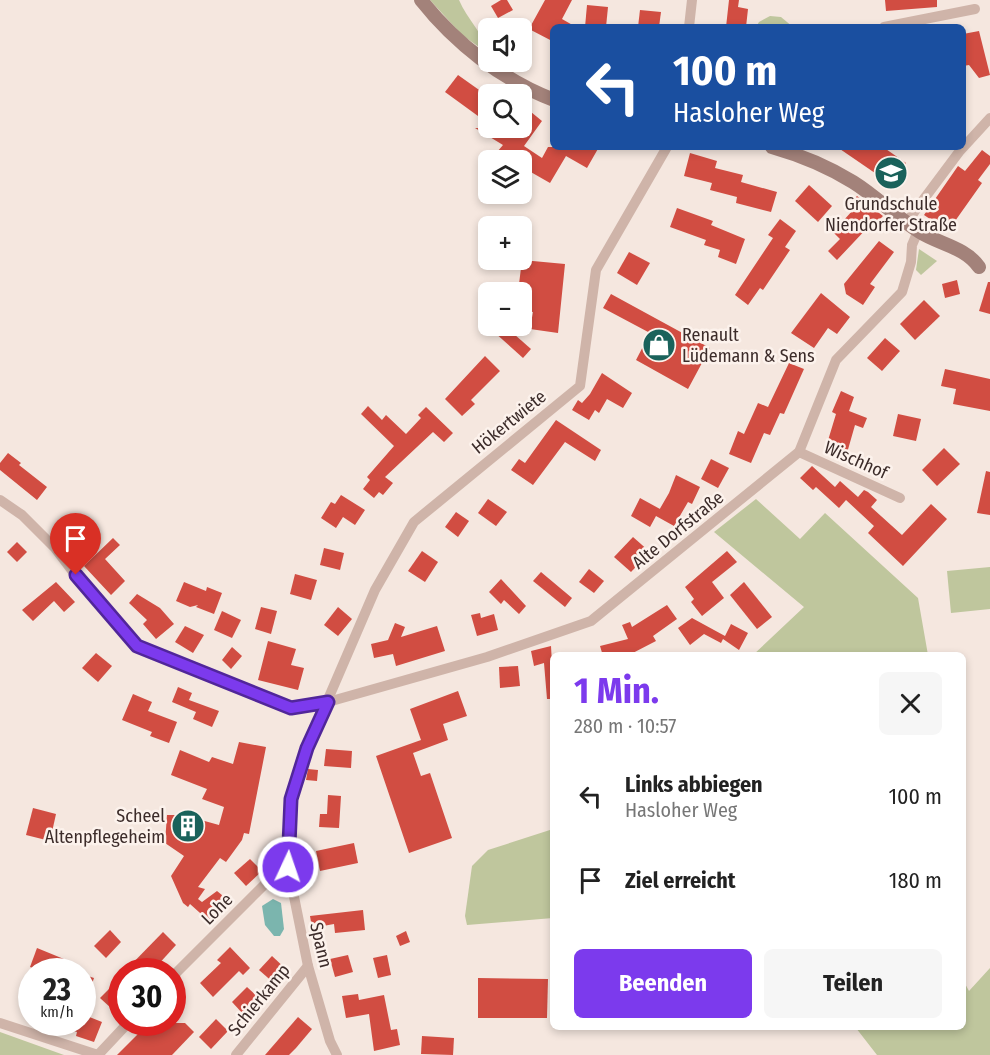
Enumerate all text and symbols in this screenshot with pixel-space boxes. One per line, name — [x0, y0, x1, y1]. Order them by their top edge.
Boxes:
map controls — [478, 18, 532, 336]
button: sound — [478, 18, 532, 72]
text: 100 m — [673, 46, 777, 96]
icon: left — [574, 48, 652, 126]
button: search — [478, 84, 532, 138]
text: Hasloher Weg — [673, 97, 824, 129]
button: layers — [478, 150, 532, 204]
school or university icon: Grundschule Niendorfer Straße — [873, 155, 909, 191]
place label: Grundschule Niendorfer Straße — [825, 193, 957, 236]
button: + — [478, 216, 532, 270]
button: − — [478, 282, 532, 336]
place label: Renault Lüdemann & Sens — [682, 324, 815, 367]
shop icon: Renault Lüdemann & Sens — [641, 327, 677, 363]
street label: Hökertwiete — [467, 385, 551, 459]
street label: Wischhof — [821, 436, 893, 484]
street label: Alte Dorfstraße — [628, 486, 728, 574]
pin — [50, 513, 101, 575]
icon: arrive — [59, 522, 92, 555]
text: 1 Min. — [574, 669, 659, 713]
button: close — [879, 672, 942, 735]
text: 280 m · 10:57 — [574, 714, 676, 738]
text: Links abbiegen — [625, 771, 763, 798]
icon: left — [574, 780, 607, 813]
text: 100 m — [888, 783, 942, 810]
text: Hasloher Weg — [625, 798, 737, 822]
place label: Scheel Altenpflegeheim — [45, 805, 165, 848]
building icon: Scheel Altenpflegeheim — [170, 808, 206, 844]
position arrow — [256, 835, 320, 899]
icon: arrive — [574, 864, 607, 897]
text: Ziel erreicht — [625, 867, 736, 894]
text: 180 m — [889, 867, 942, 894]
street label: Lohe — [197, 889, 237, 929]
street label: Spann — [305, 920, 337, 970]
button: Beenden — [574, 949, 752, 1018]
button: Teilen — [764, 949, 942, 1018]
speed limit sign: 30 — [108, 958, 186, 1036]
street label: Schierkamp — [223, 960, 295, 1040]
text: 23 — [43, 972, 71, 1008]
text: km/h — [40, 1003, 74, 1021]

